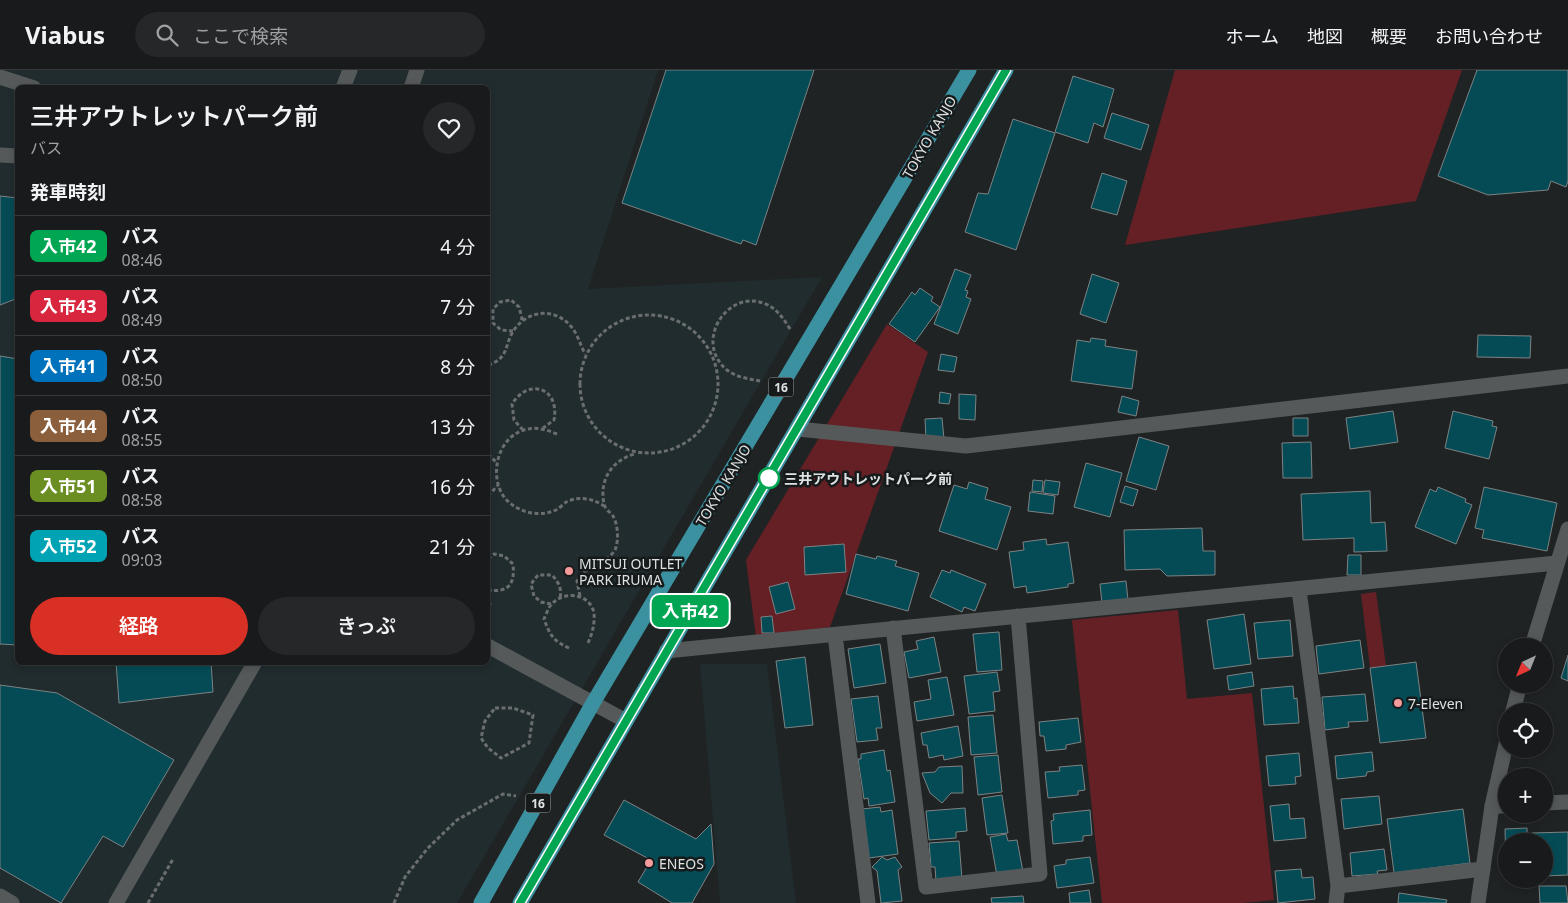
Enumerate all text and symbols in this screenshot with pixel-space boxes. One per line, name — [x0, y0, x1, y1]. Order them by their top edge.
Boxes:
search box — [135, 12, 485, 57]
text: Viabus — [25, 18, 105, 51]
icon: search — [153, 21, 181, 49]
text: ここで検索 — [193, 23, 288, 49]
text: ホーム — [1226, 24, 1279, 48]
text: 地図 — [1307, 24, 1343, 48]
text: 概要 — [1371, 24, 1407, 48]
text: お問い合わせ — [1435, 24, 1543, 48]
street label: TOKYO KANJO — [898, 92, 960, 182]
text: 三井アウトレットパーク前 — [30, 99, 318, 132]
button: heart — [423, 102, 475, 154]
text: バス — [30, 137, 62, 159]
text: 発車時刻 — [30, 179, 106, 205]
text: バス — [122, 223, 160, 249]
text: 入市42 — [40, 234, 97, 258]
text: 4 分 — [440, 234, 475, 260]
text: 08:46 — [122, 249, 163, 271]
text: バス — [122, 283, 160, 309]
text: 入市43 — [40, 294, 97, 318]
text: 7 分 — [440, 294, 475, 320]
text: 08:49 — [122, 309, 163, 331]
text: バス — [122, 343, 160, 369]
text: 入市41 — [40, 354, 97, 378]
text: 8 分 — [440, 354, 475, 380]
text: 08:50 — [122, 369, 163, 391]
road number: 16 — [768, 378, 794, 396]
text: バス — [122, 403, 160, 429]
text: 入市44 — [40, 414, 97, 438]
text: 13 分 — [429, 414, 475, 440]
text: 08:55 — [122, 429, 163, 451]
street label: TOKYO KANJO — [691, 440, 755, 529]
text: バス — [122, 463, 160, 489]
marker: 三井アウトレットパーク前 — [758, 467, 780, 489]
place label: 三井アウトレットパーク前 — [784, 469, 952, 488]
text: 入市51 — [40, 474, 97, 498]
text: 16 分 — [429, 474, 475, 500]
text: 08:58 — [122, 489, 163, 511]
text: バス — [122, 523, 160, 549]
text: 入市52 — [40, 534, 97, 558]
text: 21 分 — [429, 534, 475, 560]
text: 09:03 — [122, 549, 163, 571]
place label: MITSUI OUTLET PARK IRUMA — [579, 554, 683, 589]
marker: MITSUI OUTLET PARK IRUMA — [563, 565, 575, 577]
line badge: 入市42 — [655, 595, 725, 627]
button: 経路 — [30, 597, 248, 655]
button: きっぷ — [258, 597, 475, 655]
text: 入市42 — [662, 599, 718, 623]
north arrow — [1498, 638, 1552, 692]
map controls — [1498, 638, 1553, 888]
place label: 7-Eleven — [1408, 694, 1463, 713]
marker: 7-Eleven — [1392, 697, 1404, 709]
button: locate — [1498, 703, 1553, 758]
button: + — [1498, 768, 1553, 823]
road number: 16 — [526, 794, 550, 812]
button: − — [1498, 833, 1553, 888]
place label: ENEOS — [659, 854, 704, 873]
marker: ENEOS — [643, 857, 655, 869]

